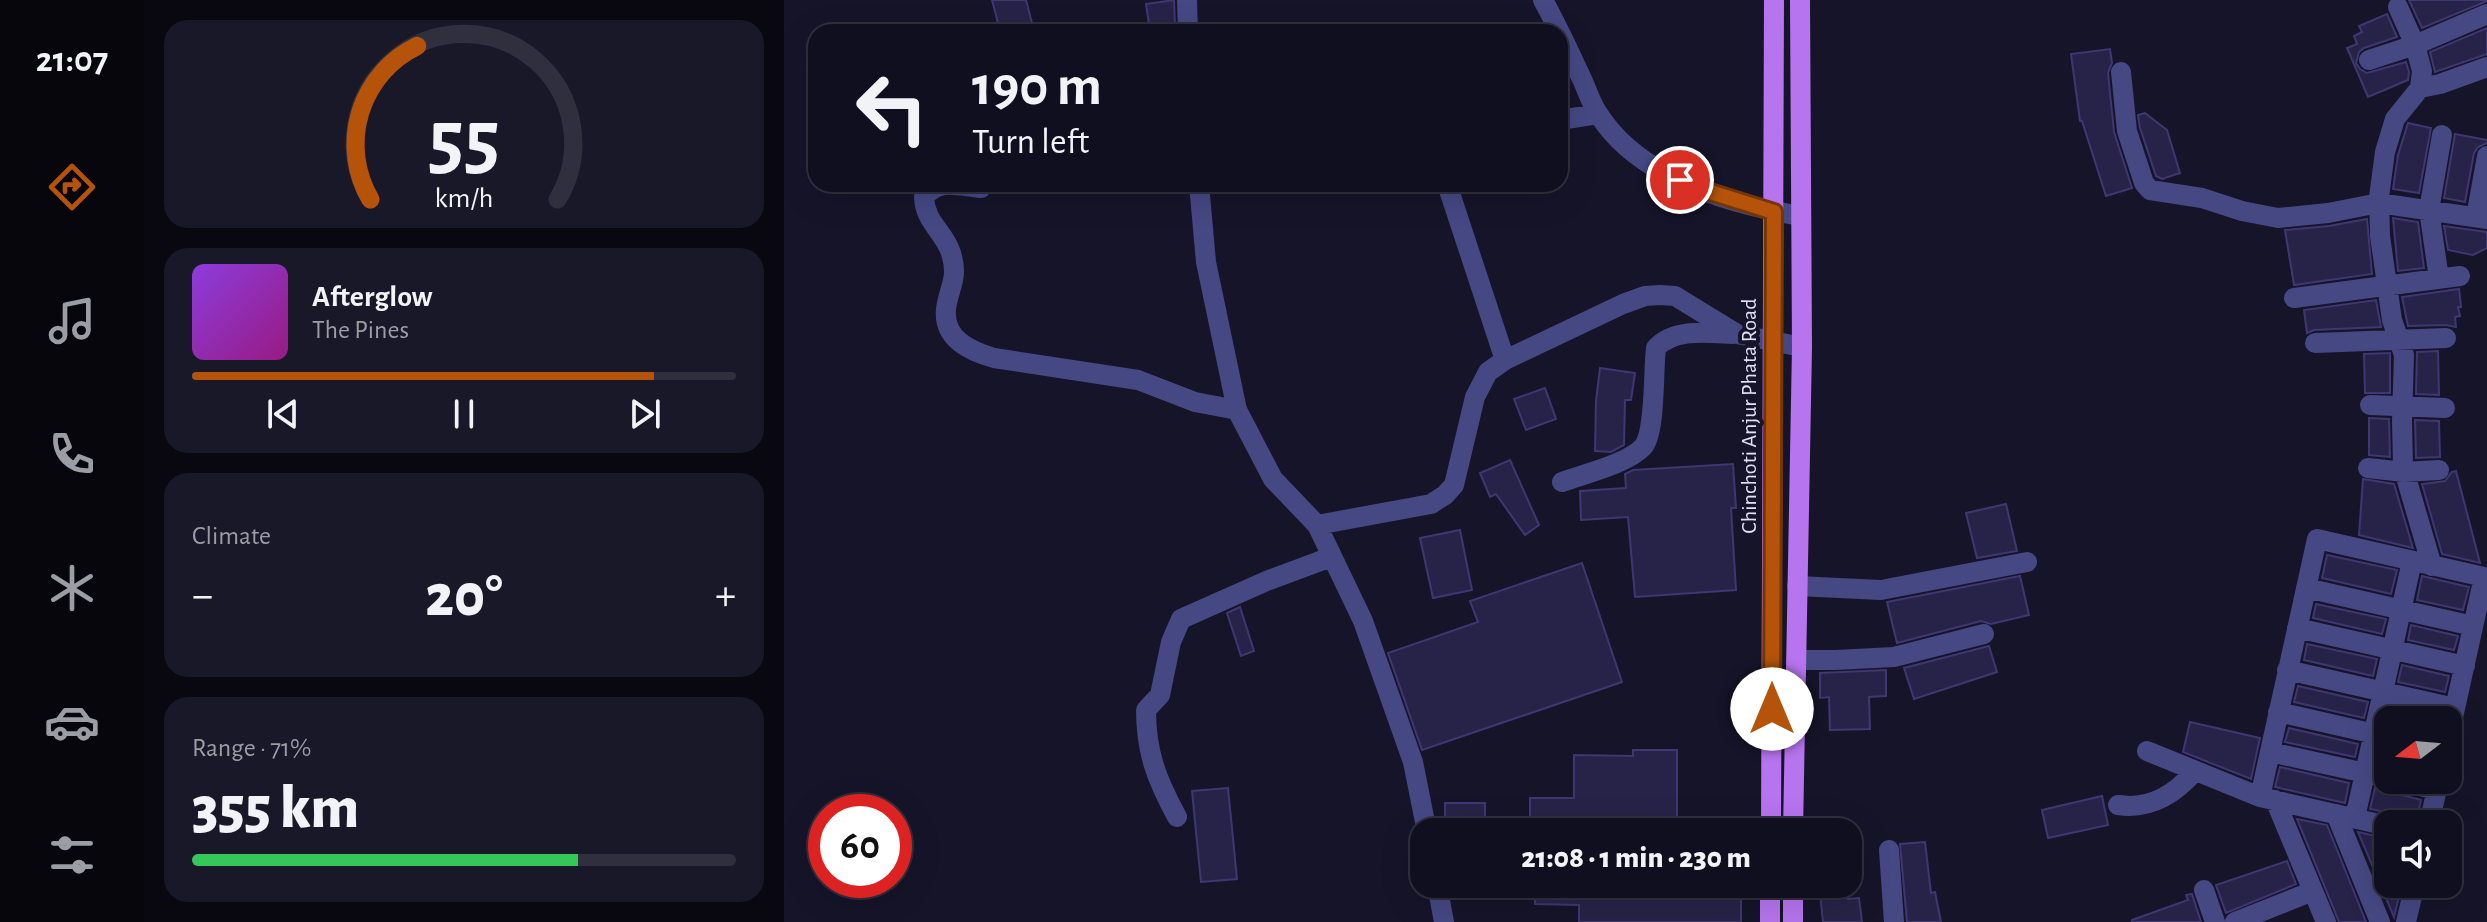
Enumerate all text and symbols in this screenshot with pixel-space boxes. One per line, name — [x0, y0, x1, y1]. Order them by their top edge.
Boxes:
text: 21:07 — [36, 42, 108, 78]
icon: left — [840, 56, 944, 160]
text: 190 m — [972, 59, 1102, 115]
text: 55 — [428, 99, 500, 183]
text: Turn left — [972, 124, 1089, 160]
pin — [1646, 146, 1714, 214]
icon: arrive — [1658, 158, 1702, 202]
icon: directions — [44, 159, 100, 215]
text: km/h — [435, 184, 493, 213]
text: Afterglow — [312, 282, 433, 312]
icon: music — [44, 293, 100, 349]
street label: Chinchoti Anjur Phata Road — [1738, 298, 1760, 534]
text: The Pines — [312, 317, 409, 343]
icon: previous — [261, 392, 305, 436]
icon: pause — [442, 392, 486, 436]
icon: next — [623, 392, 667, 436]
icon: phone — [44, 426, 100, 482]
text: Climate — [192, 523, 271, 549]
icon: climate — [44, 560, 100, 616]
text: 20° — [425, 567, 503, 627]
text: − — [192, 574, 213, 618]
text: + — [715, 574, 736, 618]
position arrow — [1730, 667, 1814, 751]
icon: car — [44, 694, 100, 750]
north arrow — [2374, 706, 2462, 794]
map controls — [2374, 706, 2462, 898]
text: Range · 71% — [192, 735, 311, 761]
text: 355 km — [192, 779, 359, 839]
speed limit sign: 60 — [808, 794, 912, 898]
button: sound — [2374, 810, 2462, 898]
icon: filters — [44, 827, 100, 883]
text: 21:08 · 1 min · 230 m — [1521, 843, 1751, 873]

